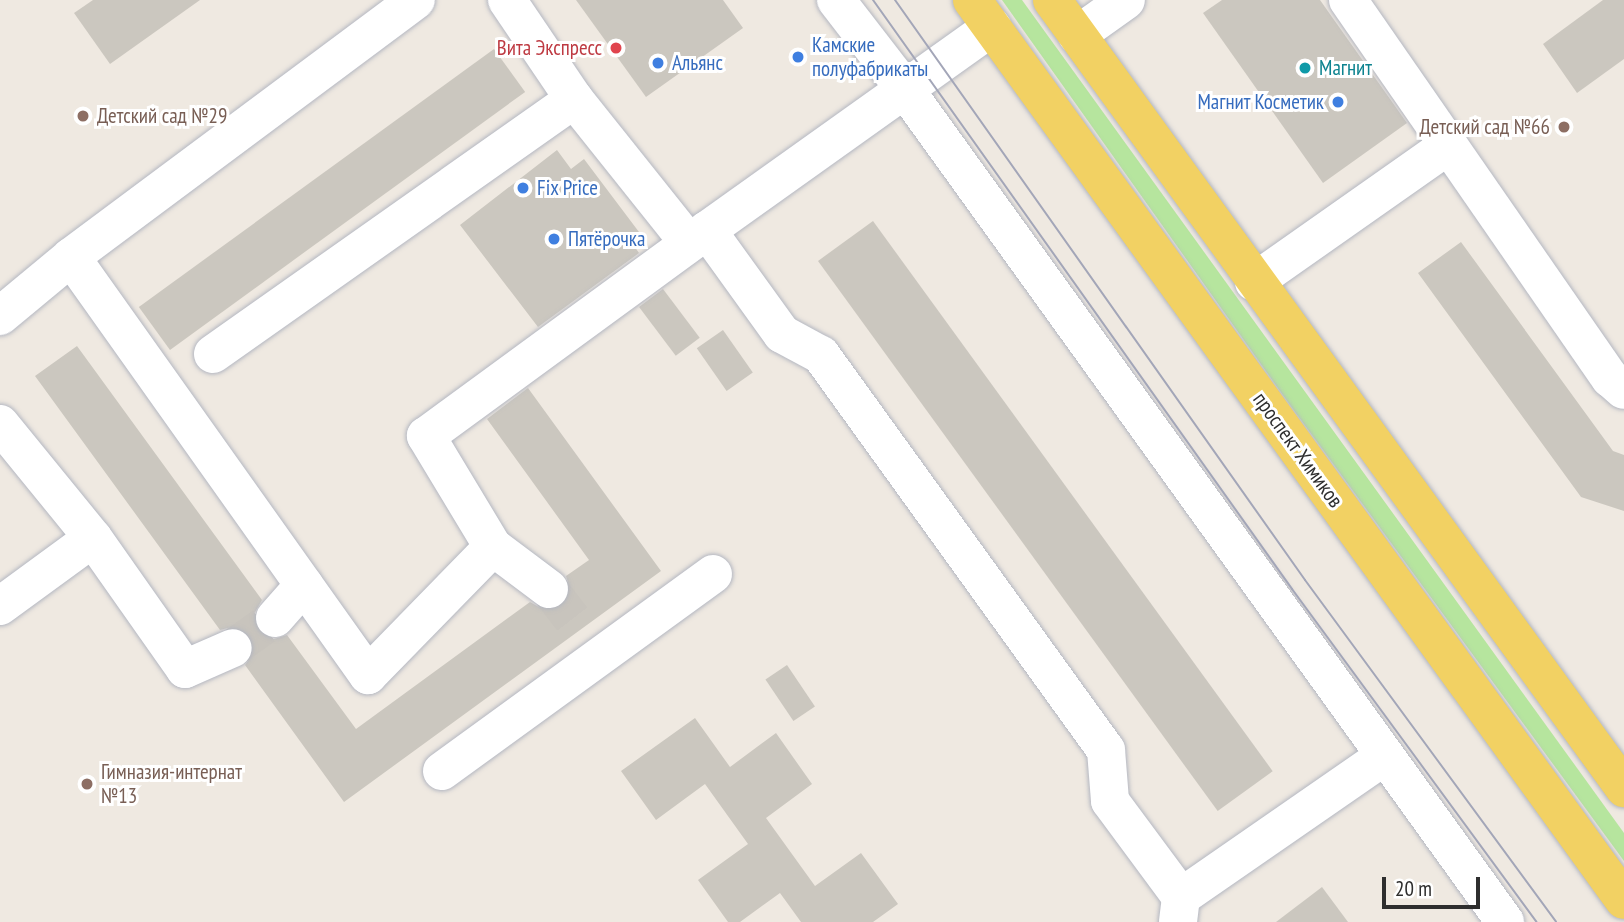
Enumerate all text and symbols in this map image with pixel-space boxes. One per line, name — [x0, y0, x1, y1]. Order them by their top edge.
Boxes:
place label: Камские полуфабрикаты — [812, 32, 928, 82]
place label: Вита Экспресс — [497, 35, 602, 61]
marker: Вита Экспресс — [608, 40, 624, 56]
marker: Камские полуфабрикаты — [790, 49, 806, 65]
place label: Альянс — [672, 50, 723, 76]
marker: Альянс — [650, 55, 666, 71]
place label: Магнит — [1319, 55, 1372, 81]
marker: Магнит — [1297, 60, 1313, 76]
place label: Магнит Косметик — [1197, 89, 1324, 115]
marker: Магнит Косметик — [1330, 94, 1346, 110]
place label: Детский сад №29 — [97, 103, 227, 129]
marker: Детский сад №29 — [75, 108, 91, 124]
place label: Детский сад №66 — [1420, 114, 1550, 140]
marker: Детский сад №66 — [1556, 119, 1572, 135]
place label: Fix Price — [537, 175, 598, 201]
marker: Fix Price — [515, 180, 531, 196]
place label: Пятёрочка — [568, 226, 645, 252]
marker: Пятёрочка — [546, 231, 562, 247]
street label: проспект Химиков — [1248, 387, 1348, 513]
place label: Гимназия-интернат №13 — [101, 759, 242, 809]
marker: Гимназия-интернат №13 — [79, 776, 95, 792]
scale bar — [1386, 862, 1484, 906]
text: 20 m — [1395, 875, 1432, 902]

